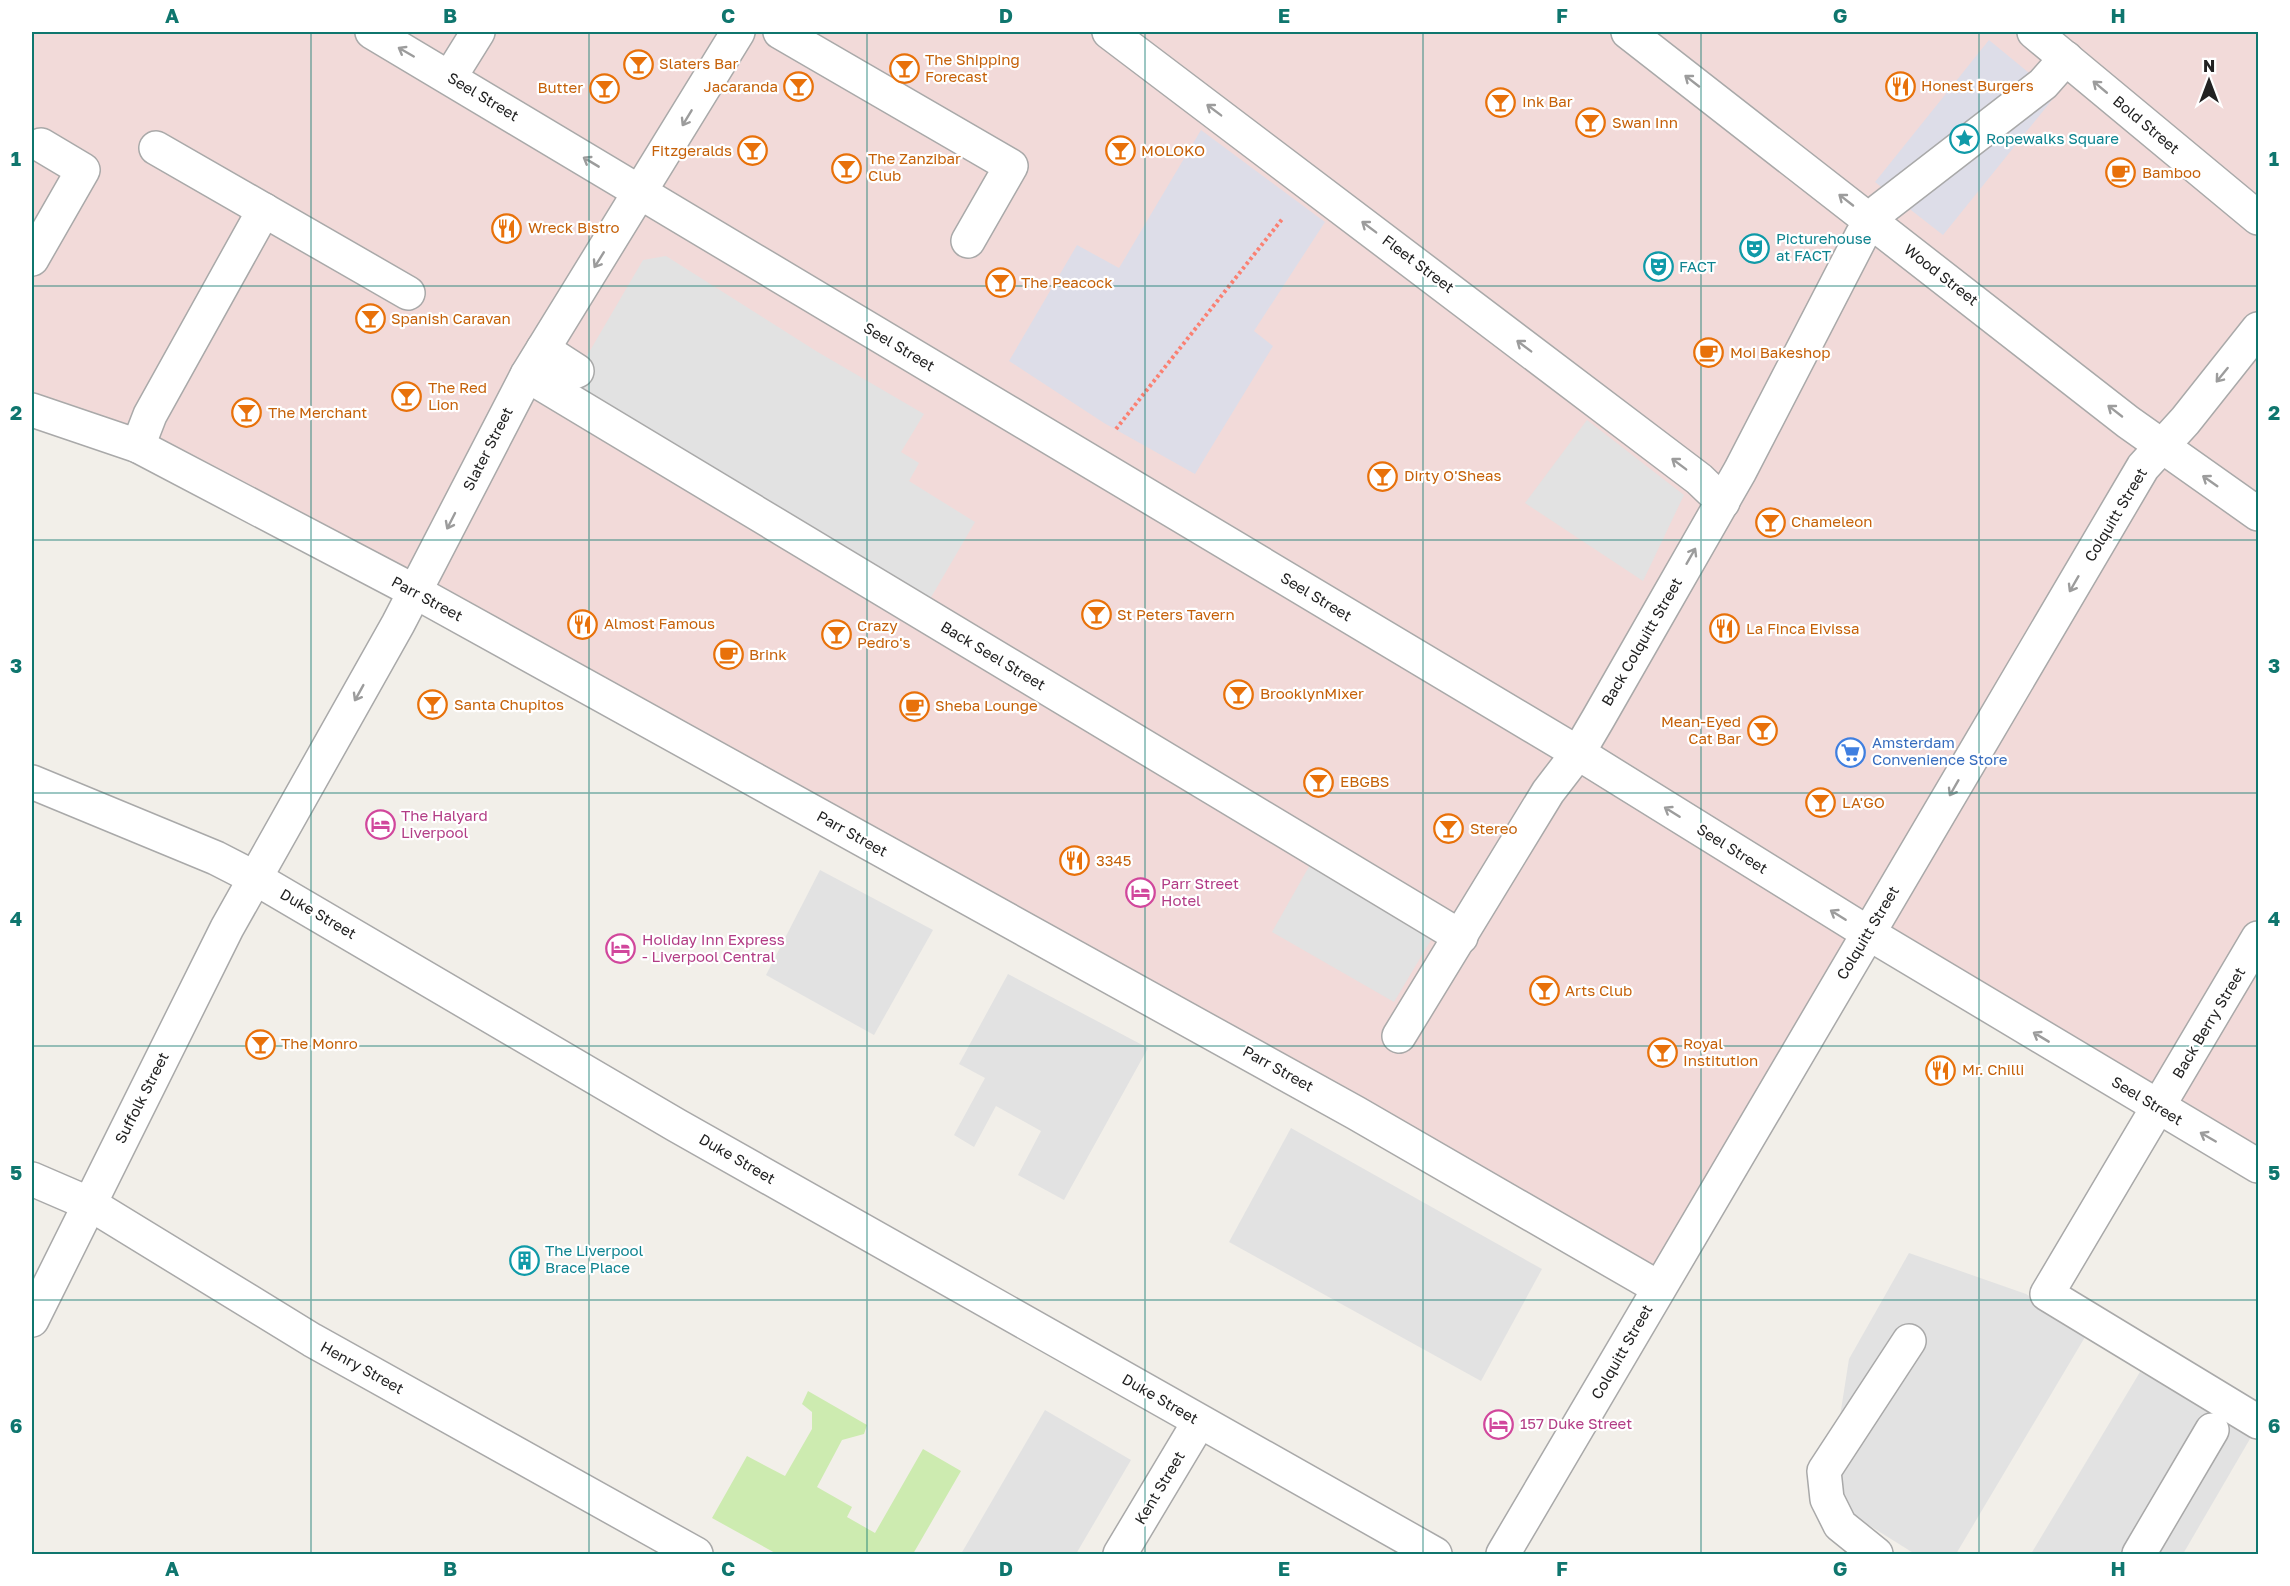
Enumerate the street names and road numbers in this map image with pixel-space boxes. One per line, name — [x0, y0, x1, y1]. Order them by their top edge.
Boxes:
street label: Seel Street — [445, 68, 522, 124]
street label: Bold Street — [2110, 91, 2183, 157]
street label: Fleet Street — [1379, 230, 1458, 296]
street label: Wood Street — [1901, 240, 1982, 309]
street label: Seel Street — [861, 318, 938, 374]
street label: Slater Street — [458, 404, 516, 493]
street label: Colquitt Street — [2080, 464, 2150, 565]
street label: Seel Street — [1278, 568, 1355, 624]
street label: Parr Street — [389, 572, 466, 624]
street label: Back Colquitt Street — [1597, 574, 1685, 709]
street label: Back Seel Street — [938, 617, 1049, 693]
street label: Parr Street — [814, 806, 891, 860]
street label: Seel Street — [1694, 819, 1771, 877]
street label: Colquitt Street — [1832, 882, 1902, 983]
street label: Duke Street — [277, 884, 360, 942]
street label: Back Berry Street — [2168, 964, 2248, 1081]
street label: Parr Street — [1240, 1041, 1317, 1095]
street label: Suffolk Street — [110, 1049, 172, 1146]
street label: Seel Street — [2109, 1072, 2186, 1128]
street label: Duke Street — [696, 1129, 779, 1187]
street label: Colquitt Street — [1587, 1301, 1655, 1402]
street label: Henry Street — [318, 1337, 407, 1397]
street label: Duke Street — [1119, 1369, 1202, 1427]
street label: Kent Street — [1130, 1448, 1188, 1527]

